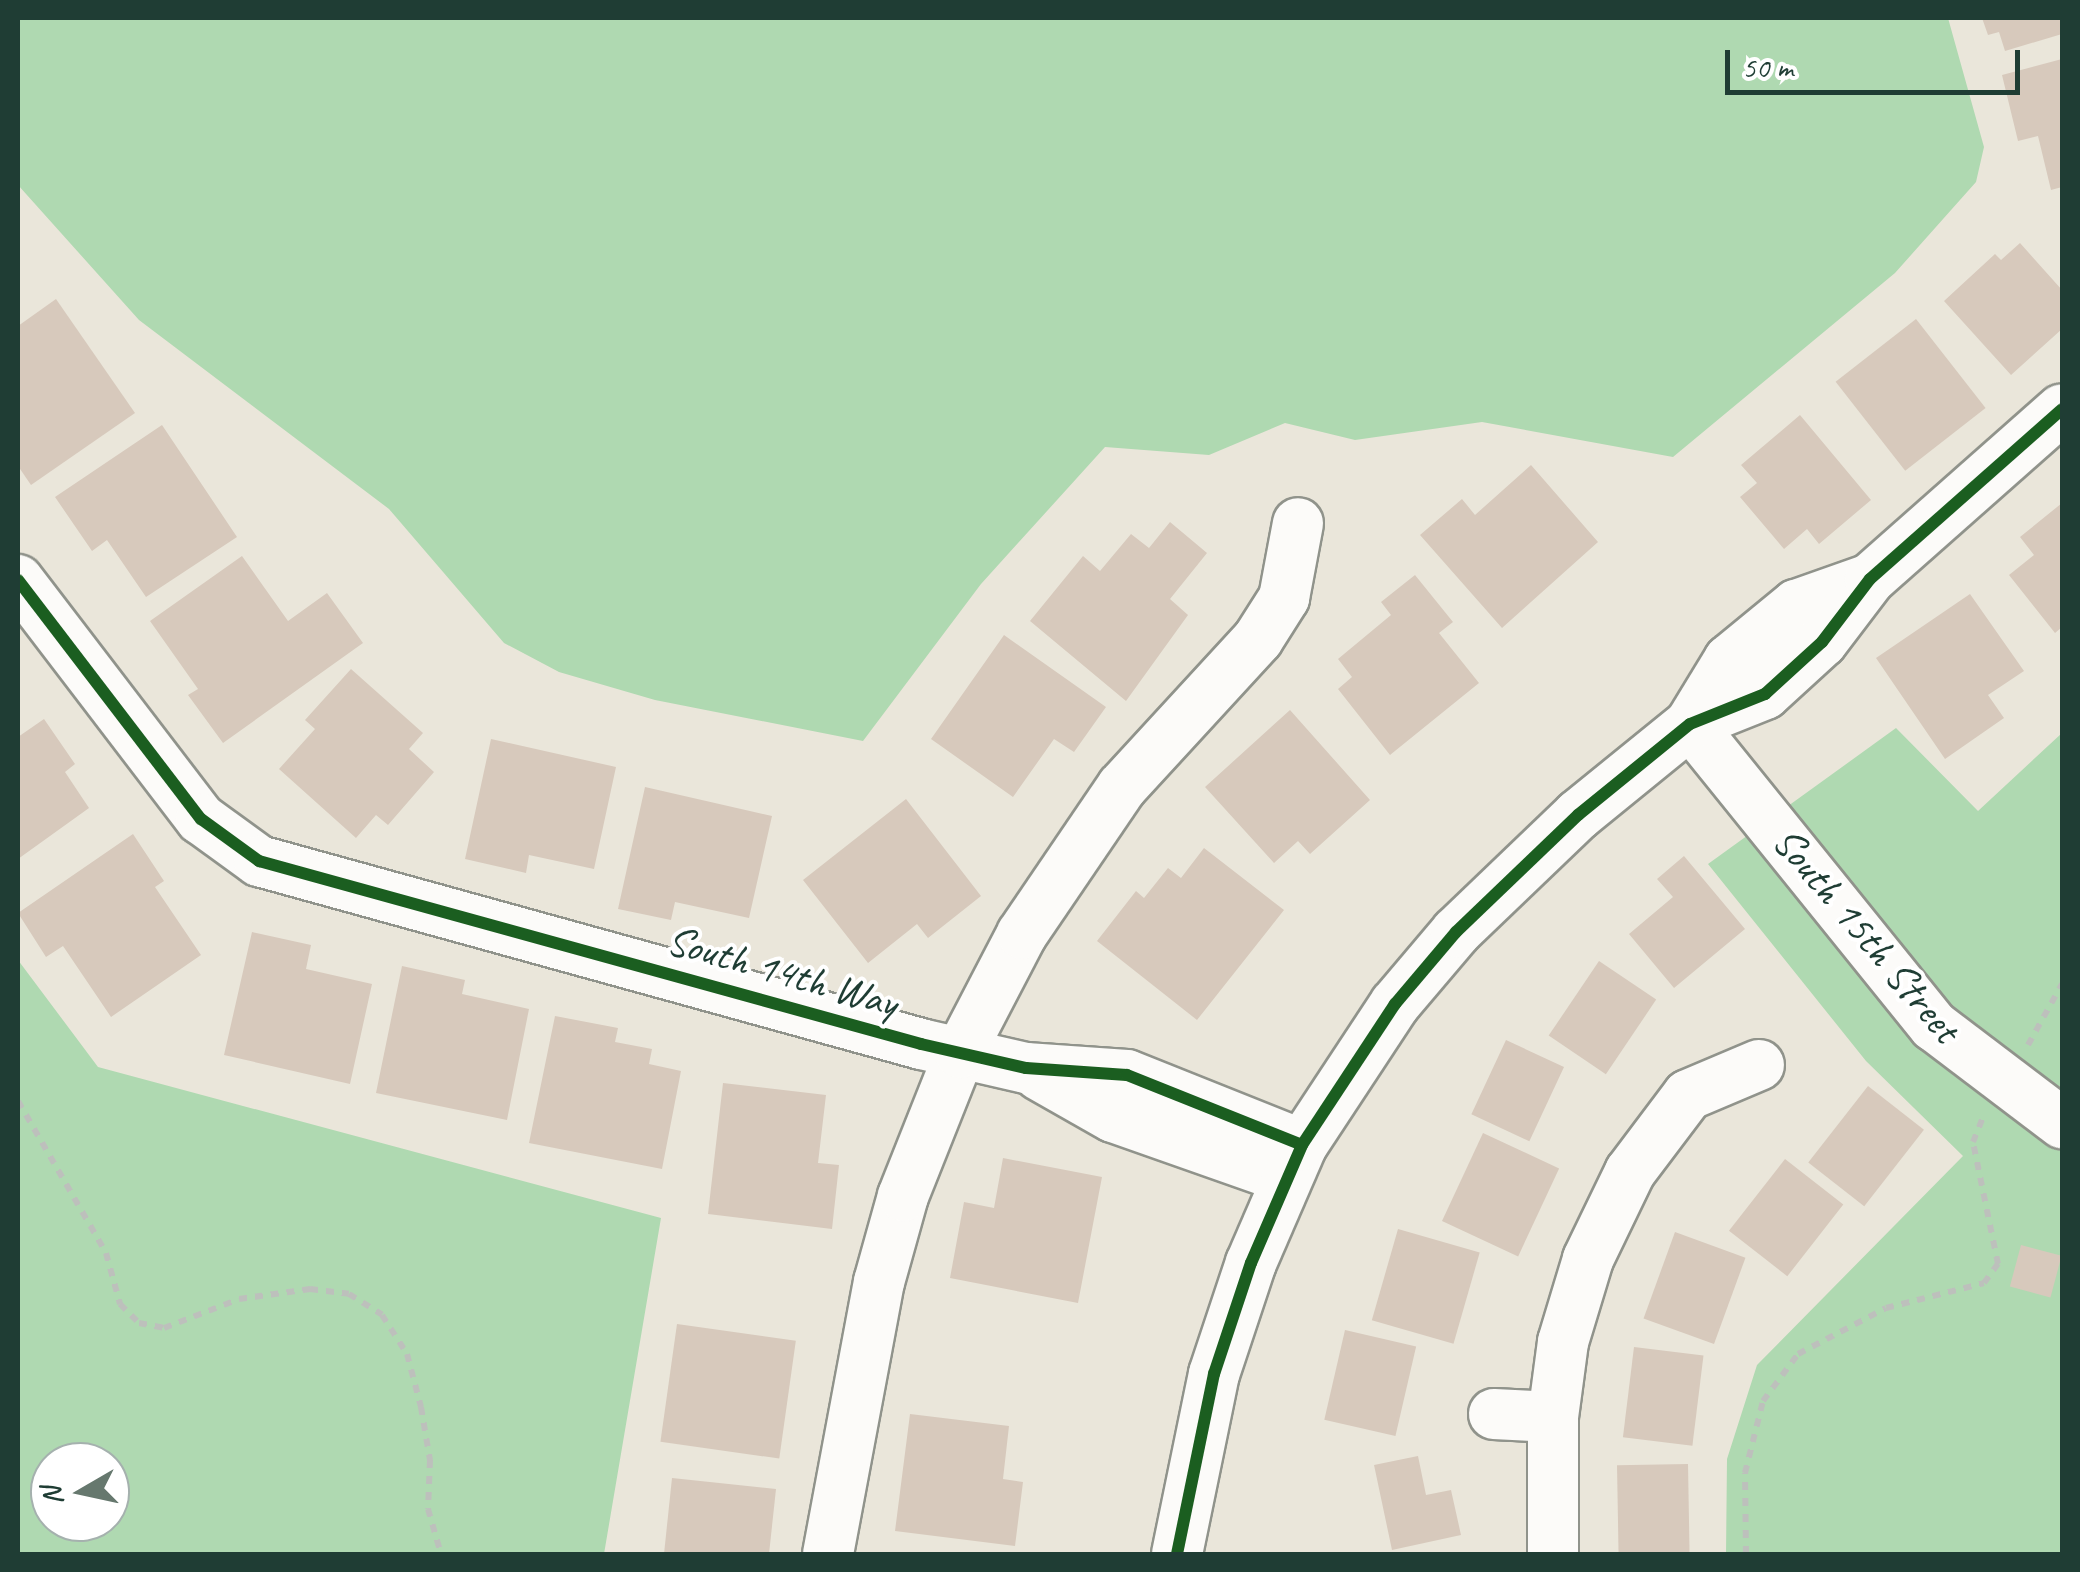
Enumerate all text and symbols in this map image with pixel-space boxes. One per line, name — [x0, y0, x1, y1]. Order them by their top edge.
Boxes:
scale bar — [1730, 30, 2025, 92]
text: 50 m — [1742, 48, 1793, 86]
street label: South 15th Street — [1761, 817, 1971, 1053]
street label: South 14th Way — [661, 915, 903, 1029]
north arrow — [30, 1442, 130, 1542]
text: N — [33, 1485, 70, 1508]

